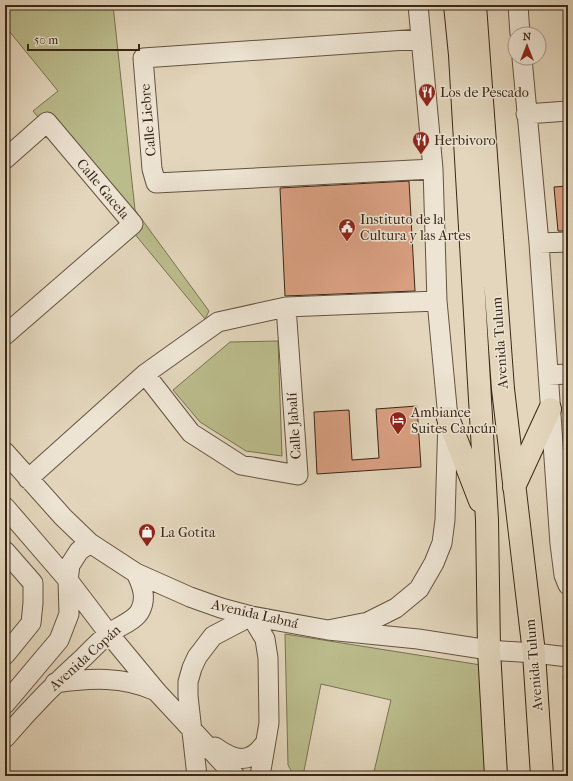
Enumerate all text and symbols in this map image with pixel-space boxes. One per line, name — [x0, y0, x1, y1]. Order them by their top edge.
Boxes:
scale bar — [28, 26, 139, 52]
north arrow — [507, 26, 547, 66]
text: N — [523, 30, 532, 43]
text: 50 m — [34, 33, 58, 47]
restaurant icon: Los de Pescado — [417, 82, 437, 107]
street label: Calle Liebre — [136, 83, 160, 157]
place label: Los de Pescado — [440, 84, 529, 101]
restaurant icon: Herbivoro — [411, 130, 431, 155]
place label: Herbivoro — [434, 132, 496, 149]
street label: Calle Gacela — [73, 155, 133, 223]
place label: Instituto de la Cultura y las Artes — [360, 211, 471, 244]
public building icon: Instituto de la Cultura y las Artes — [337, 217, 357, 242]
street label: Avenida Tulum — [488, 296, 512, 391]
street label: Calle Jabalí — [283, 391, 305, 460]
place label: Ambiance Suites Cancún — [410, 404, 496, 437]
hotel icon: Ambiance Suites Cancún — [388, 410, 408, 435]
shop icon: La Gotita — [137, 522, 157, 547]
place label: La Gotita — [160, 524, 216, 541]
street label: Avenida Labná — [209, 596, 301, 632]
street label: Avenida Tulum — [521, 618, 547, 713]
street label: Avenida Copán — [45, 621, 124, 695]

